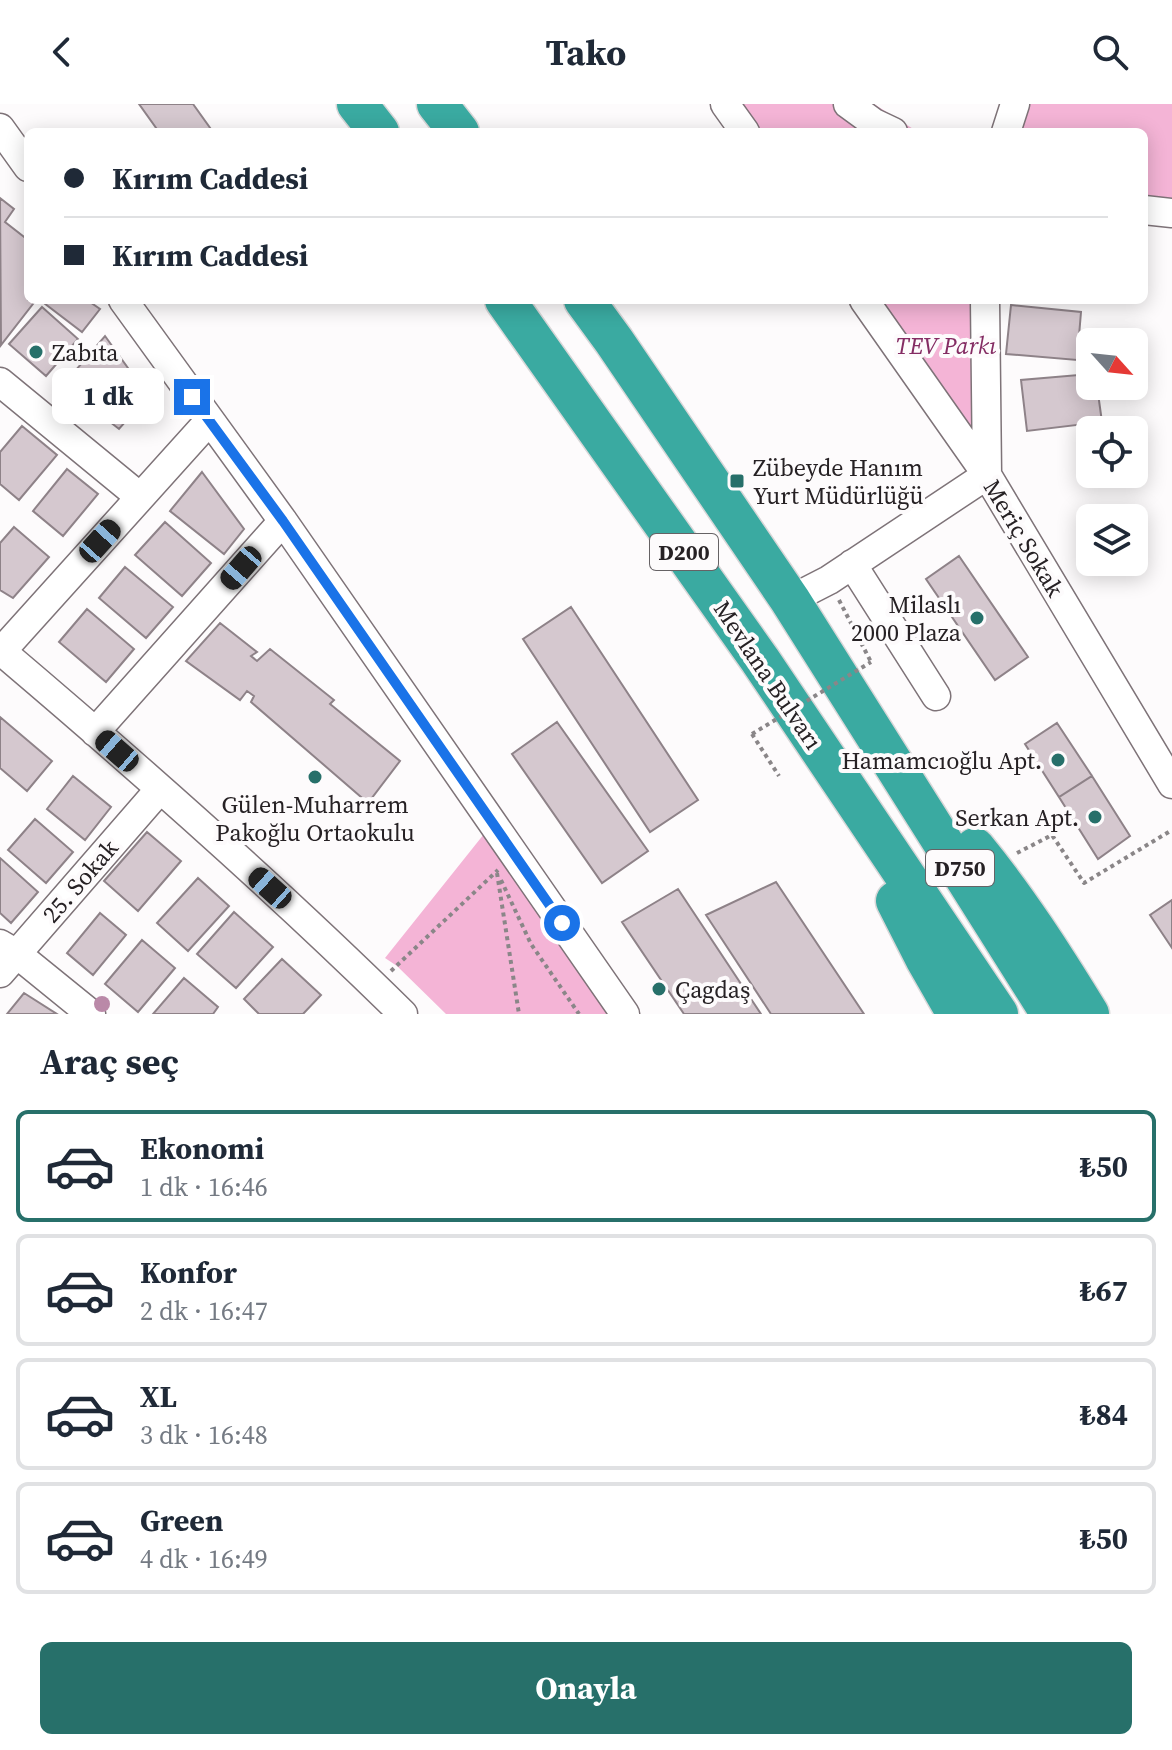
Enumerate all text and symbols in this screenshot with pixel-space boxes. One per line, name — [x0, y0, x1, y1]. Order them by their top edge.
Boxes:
text: Tako — [546, 28, 626, 77]
icon: back — [40, 30, 84, 74]
icon: search — [1088, 30, 1132, 74]
text: Kırım Caddesi — [112, 158, 308, 199]
text: Kırım Caddesi — [112, 235, 308, 276]
north arrow — [1076, 328, 1148, 400]
map controls — [1076, 328, 1148, 576]
park label: TEV Parkı — [896, 329, 997, 362]
place label: Zabıta — [52, 336, 119, 369]
marker: Zabıta — [27, 343, 45, 361]
callout: 1 dk — [52, 369, 164, 425]
text: 1 dk — [83, 378, 133, 414]
route end — [174, 379, 210, 415]
button: locate — [1076, 416, 1148, 488]
place label: Zübeyde Hanım Yurt Müdürlüğü — [753, 451, 924, 512]
marker: Zübeyde Hanım Yurt Müdürlüğü — [728, 472, 746, 490]
street label: Meriç Sokak — [976, 473, 1073, 604]
button: layers — [1076, 504, 1148, 576]
car — [75, 515, 125, 567]
road number: D200 — [650, 534, 718, 570]
car — [216, 542, 266, 594]
place label: Milaslı 2000 Plaza — [851, 588, 962, 649]
street label: Mevlana Bulvarı — [706, 594, 830, 756]
marker: Milaslı 2000 Plaza — [968, 609, 986, 627]
car — [91, 726, 143, 776]
place label: Hamamcıoğlu Apt. — [841, 744, 1042, 777]
marker: Hamamcıoğlu Apt. — [1049, 751, 1067, 769]
marker: Gülen-Muharrem Pakoğlu Ortaokulu — [306, 768, 324, 786]
place label: Gülen-Muharrem Pakoğlu Ortaokulu — [215, 788, 415, 849]
place label: Serkan Apt. — [955, 801, 1079, 834]
marker: Serkan Apt. — [1086, 808, 1104, 826]
street label: 25. Sokak — [35, 832, 126, 930]
road number: D750 — [926, 850, 994, 886]
car — [244, 863, 296, 913]
route start — [544, 905, 580, 941]
place label: Çagdaş — [675, 973, 750, 1006]
marker: Çagdaş — [650, 980, 668, 998]
text: Araç seç — [40, 1037, 179, 1086]
text: Ekonomi — [140, 1128, 264, 1169]
icon: car — [44, 1130, 116, 1202]
text: ₺50 — [1079, 1146, 1128, 1187]
text: 1 dk · 16:46 — [140, 1169, 268, 1205]
text: Konfor — [140, 1252, 237, 1293]
icon: car — [44, 1254, 116, 1326]
text: ₺67 — [1079, 1270, 1128, 1311]
text: 2 dk · 16:47 — [140, 1293, 268, 1329]
text: XL — [140, 1376, 177, 1417]
icon: car — [44, 1378, 116, 1450]
text: ₺84 — [1079, 1394, 1128, 1435]
text: 3 dk · 16:48 — [140, 1417, 268, 1453]
text: Green — [140, 1500, 223, 1541]
icon: car — [44, 1502, 116, 1574]
text: ₺50 — [1079, 1518, 1128, 1559]
text: 4 dk · 16:49 — [140, 1541, 268, 1577]
button: Onayla — [40, 1642, 1132, 1734]

